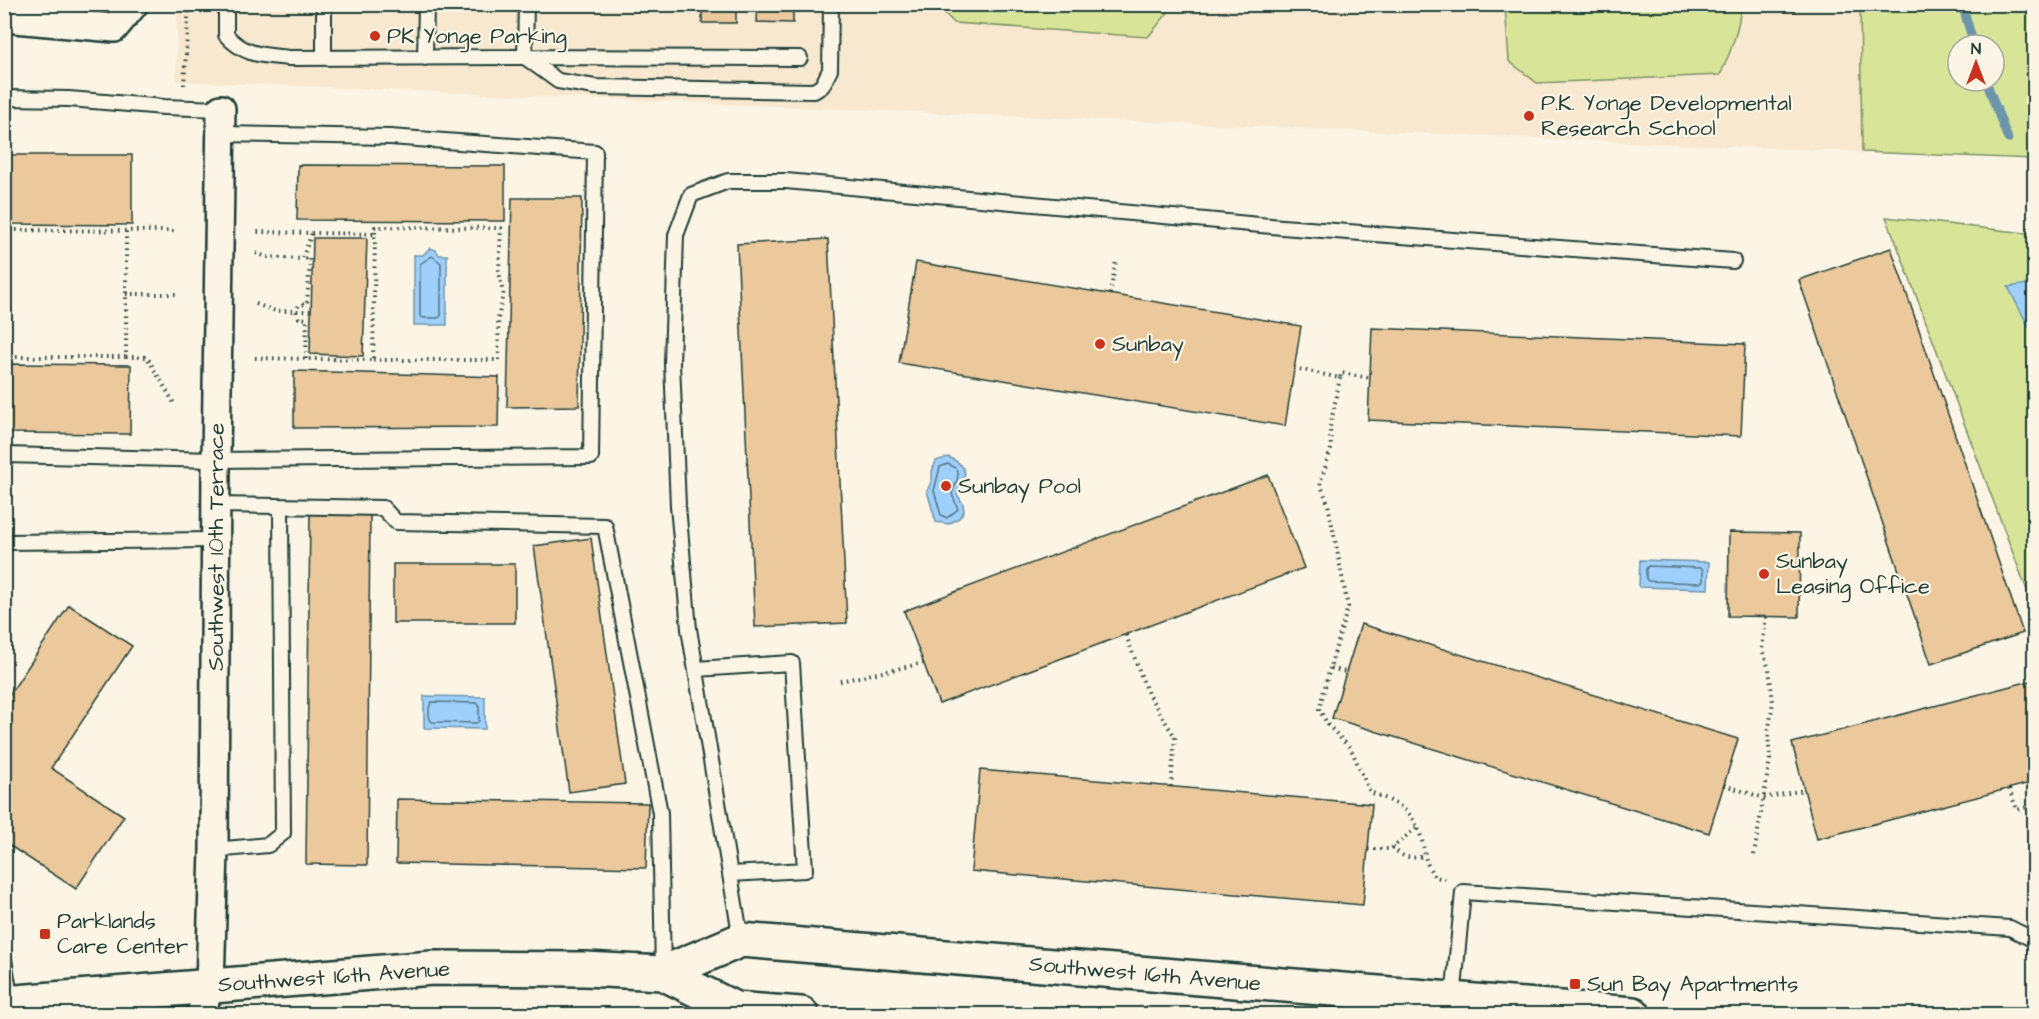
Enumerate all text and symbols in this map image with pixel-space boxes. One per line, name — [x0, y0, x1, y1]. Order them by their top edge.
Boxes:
place label: PK Yonge Parking — [387, 21, 567, 53]
marker: PK Yonge Parking — [368, 29, 382, 43]
north arrow — [1946, 33, 2006, 93]
text: N — [1971, 38, 1981, 60]
place label: P.K. Yonge Developmental Research School — [1541, 88, 1792, 144]
marker: P.K. Yonge Developmental Research School — [1522, 109, 1536, 123]
place label: Sunbay — [1112, 329, 1184, 361]
marker: Sunbay — [1093, 337, 1107, 351]
street label: Southwest 10th Terrace — [201, 423, 232, 671]
place label: Sunbay Pool — [958, 471, 1081, 503]
marker: Sunbay Pool — [939, 479, 953, 493]
place label: Sunbay Leasing Office — [1776, 546, 1930, 603]
marker: Sunbay Leasing Office — [1757, 567, 1771, 581]
place label: Parklands Care Center — [57, 906, 188, 962]
marker: Parklands Care Center — [38, 927, 52, 941]
street label: Southwest 16th Avenue — [1028, 948, 1262, 1000]
street label: Southwest 16th Avenue — [217, 953, 451, 1001]
place label: Sun Bay Apartments — [1587, 969, 1798, 1001]
marker: Sun Bay Apartments — [1568, 977, 1582, 991]

